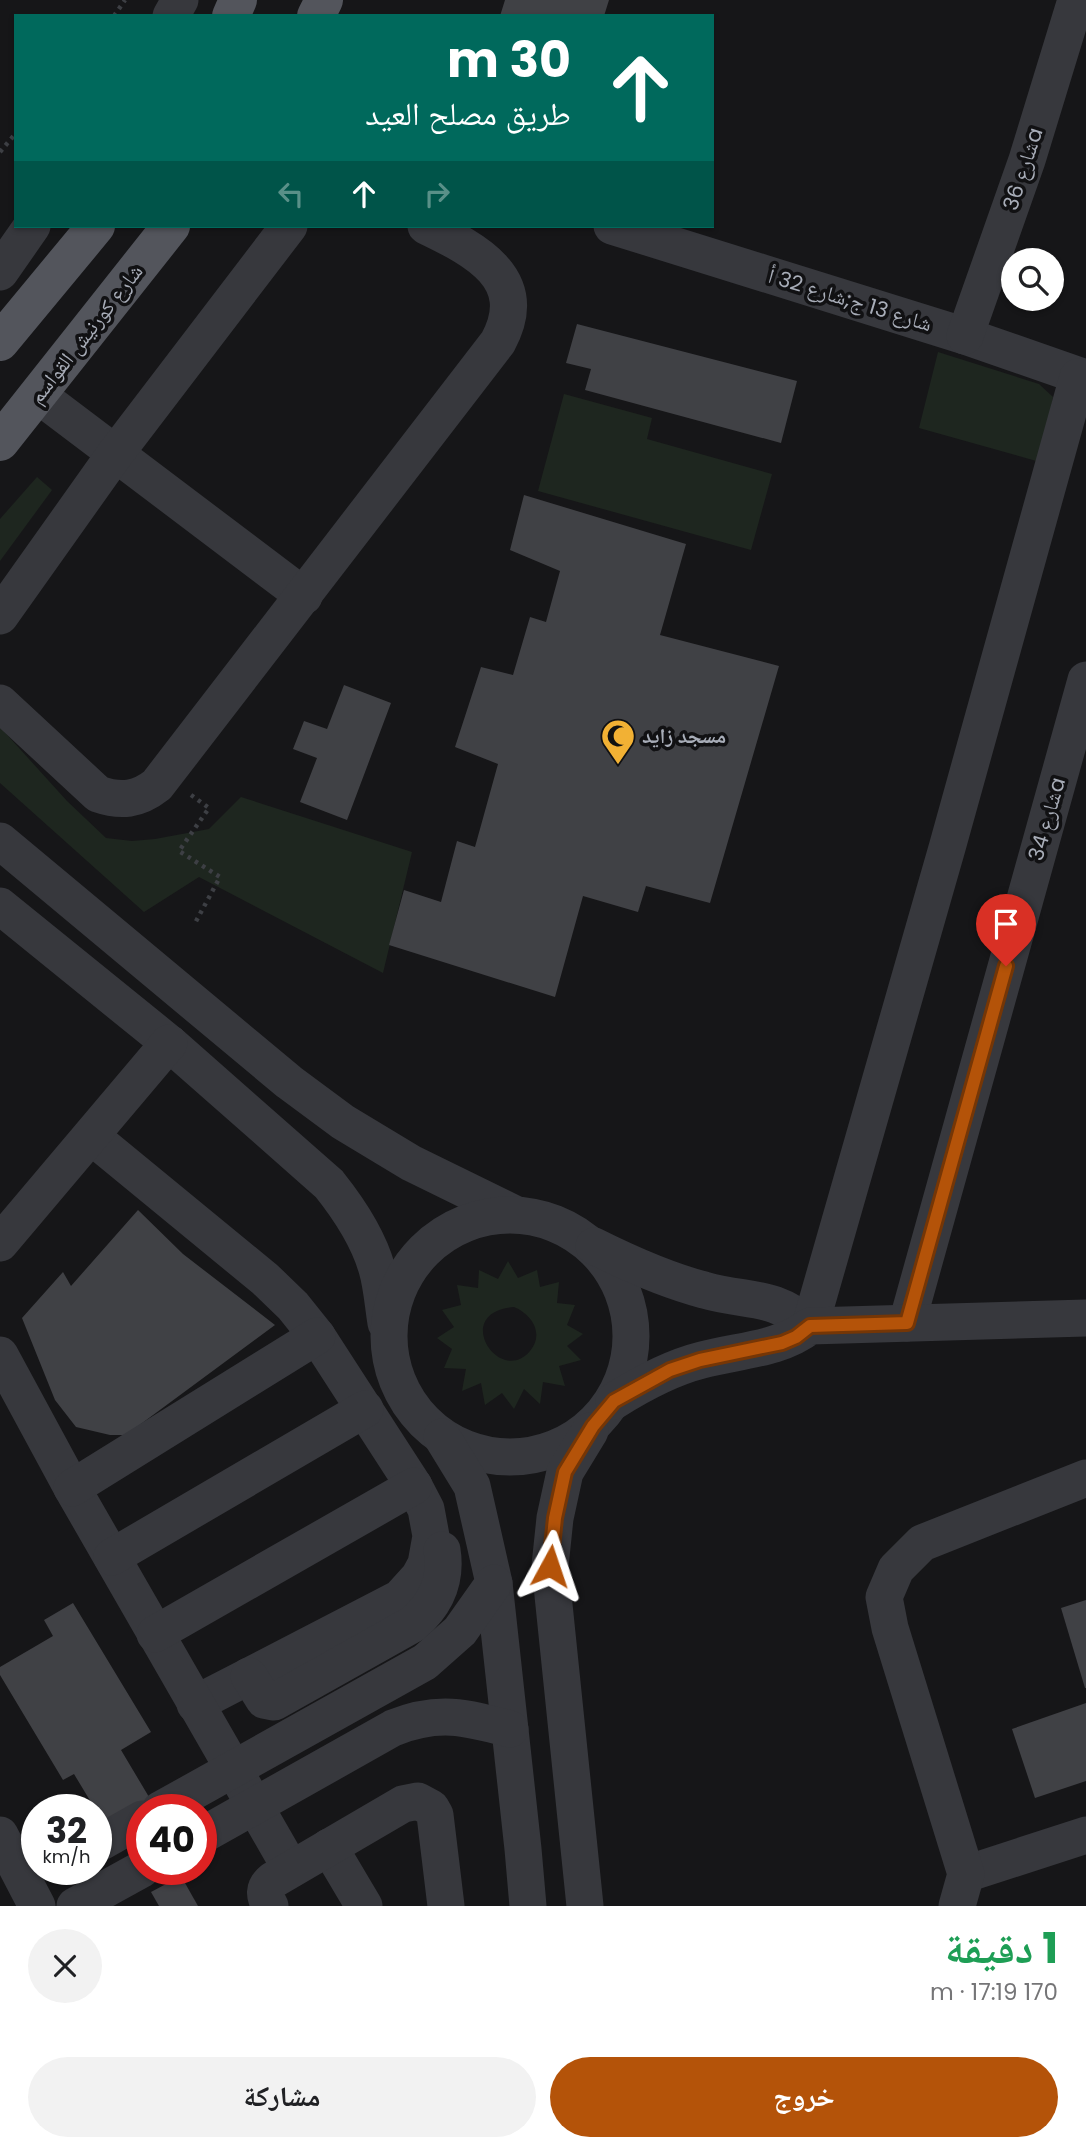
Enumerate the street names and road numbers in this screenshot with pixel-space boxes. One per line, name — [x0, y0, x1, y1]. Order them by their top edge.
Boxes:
street label: شارع 36a — [996, 124, 1050, 214]
street label: شارع كورنيش القواسم — [22, 258, 149, 410]
street label: شارع 13 ج;شارع 32 أ — [765, 261, 936, 338]
street label: شارع 34a — [1021, 774, 1072, 864]

